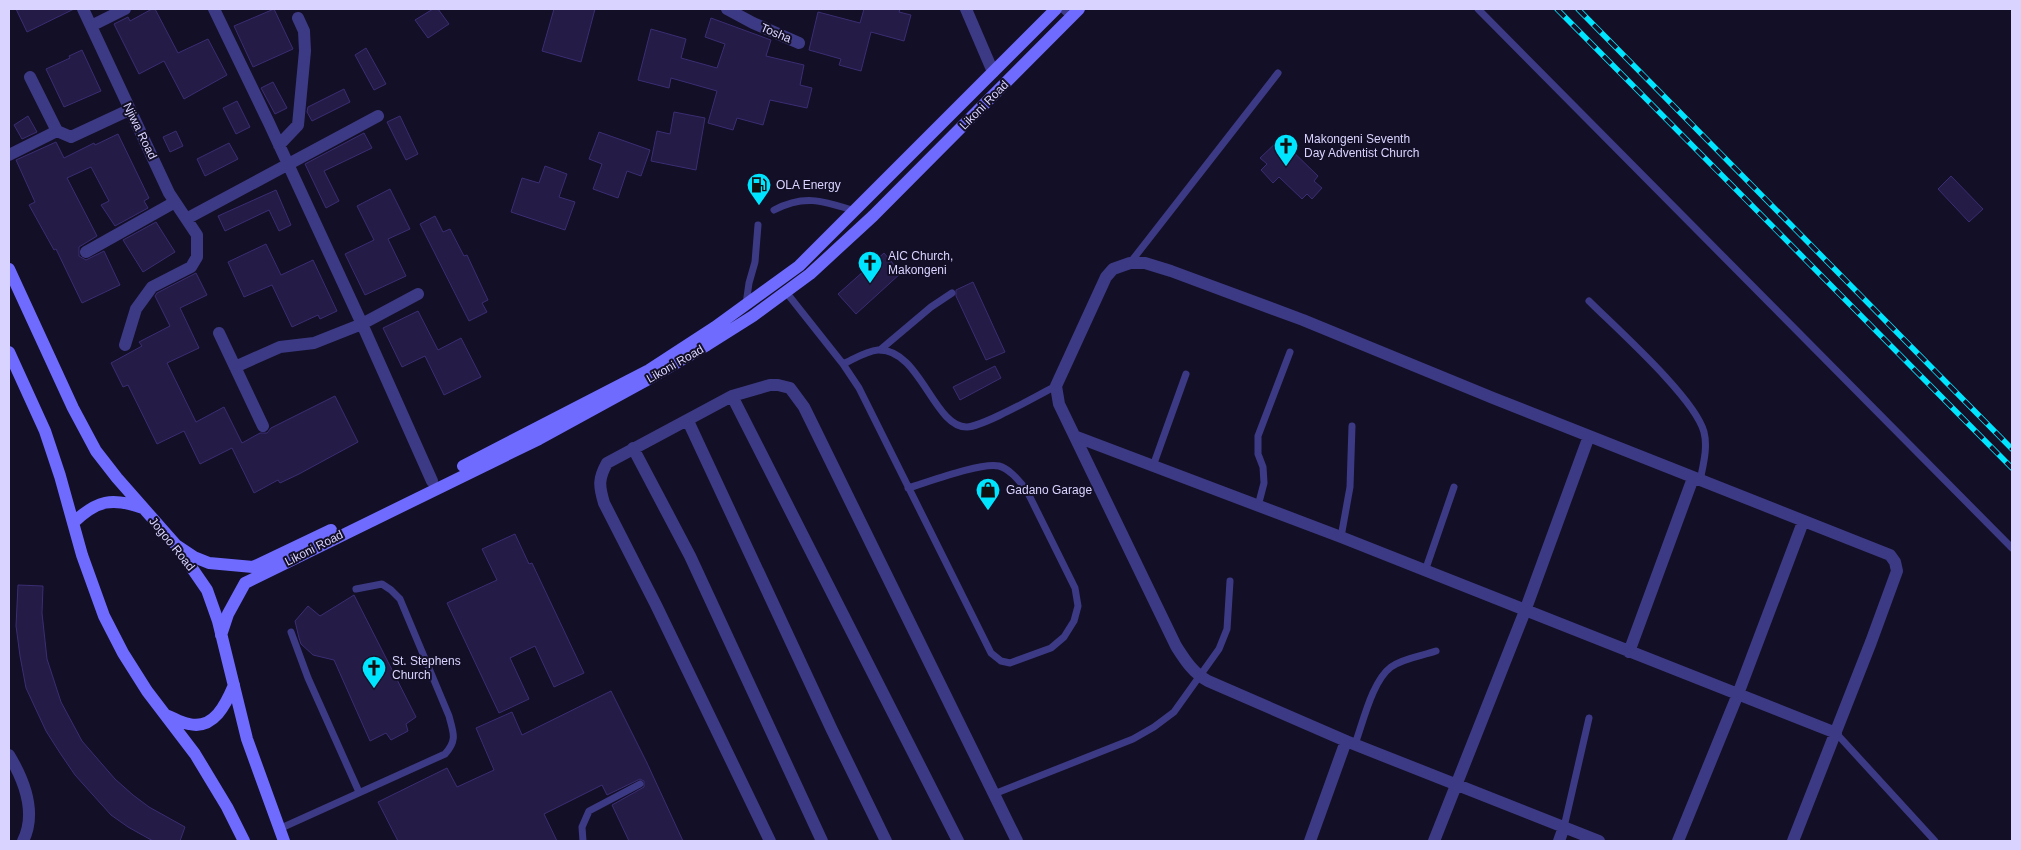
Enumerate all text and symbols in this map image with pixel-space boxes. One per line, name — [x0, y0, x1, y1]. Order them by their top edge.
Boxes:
street label: Tosha — [759, 20, 794, 46]
street label: Likoni Road — [957, 78, 1011, 132]
street label: Njiwa Road — [120, 100, 160, 162]
place label: Makongeni Seventh Day Adventist Church — [1304, 132, 1419, 160]
church icon: Makongeni Seventh Day Adventist Church — [1273, 133, 1299, 167]
fuel station icon: OLA Energy — [746, 172, 772, 206]
place label: OLA Energy — [776, 178, 841, 192]
place label: AIC Church, Makongeni — [888, 249, 953, 277]
church icon: AIC Church, Makongeni — [857, 250, 883, 284]
street label: Likoni Road — [644, 342, 706, 386]
shop icon: Gadano Garage — [975, 477, 1001, 511]
place label: Gadano Garage — [1006, 483, 1092, 497]
street label: Jogoo Road — [146, 514, 198, 574]
street label: Likoni Road — [283, 527, 345, 569]
place label: St. Stephens Church — [392, 654, 461, 682]
church icon: St. Stephens Church — [361, 655, 387, 689]

